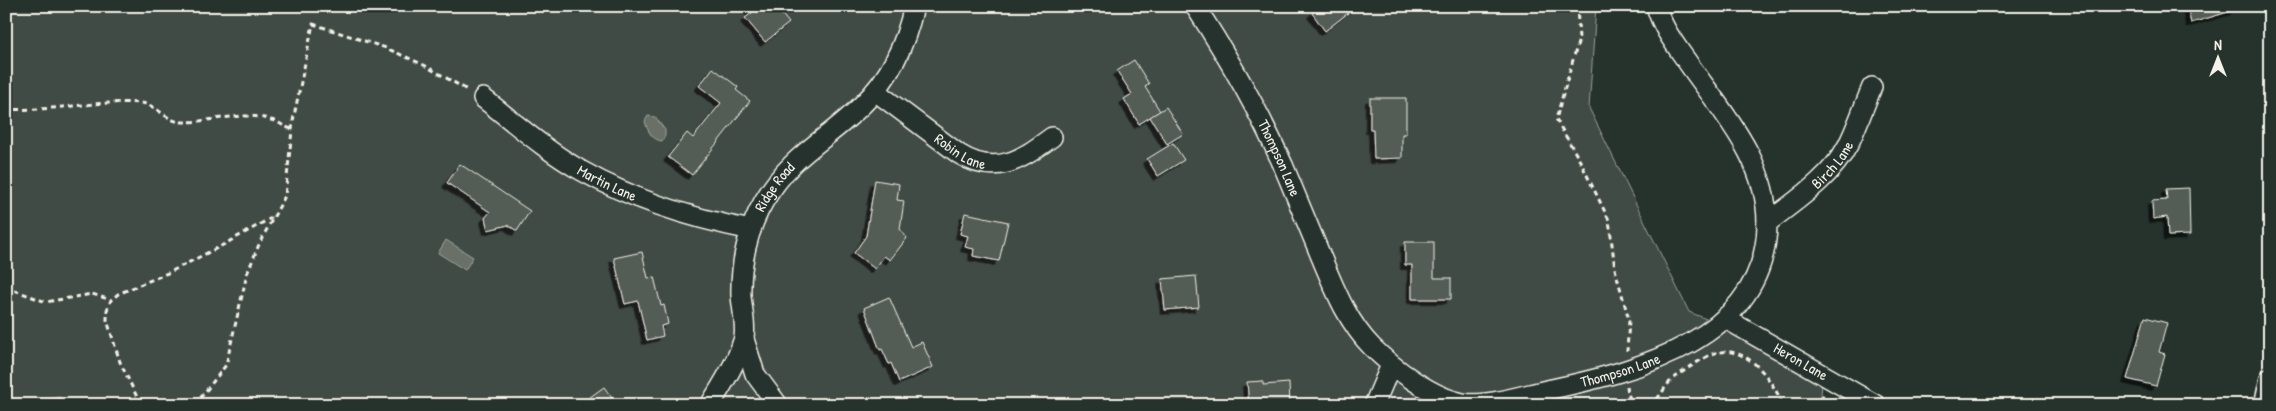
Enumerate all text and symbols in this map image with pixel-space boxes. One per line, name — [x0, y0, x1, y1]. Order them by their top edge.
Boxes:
north arrow — [2194, 32, 2244, 82]
text: N — [2214, 35, 2222, 54]
street label: Thompson Lane — [1253, 116, 1306, 200]
street label: Robin Lane — [930, 128, 988, 174]
street label: Birch Lane — [1807, 137, 1858, 194]
street label: Ridge Road — [749, 157, 799, 215]
street label: Martin Lane — [574, 159, 640, 206]
street label: Heron Lane — [1770, 337, 1832, 385]
street label: Thompson Lane — [1578, 348, 1663, 392]

